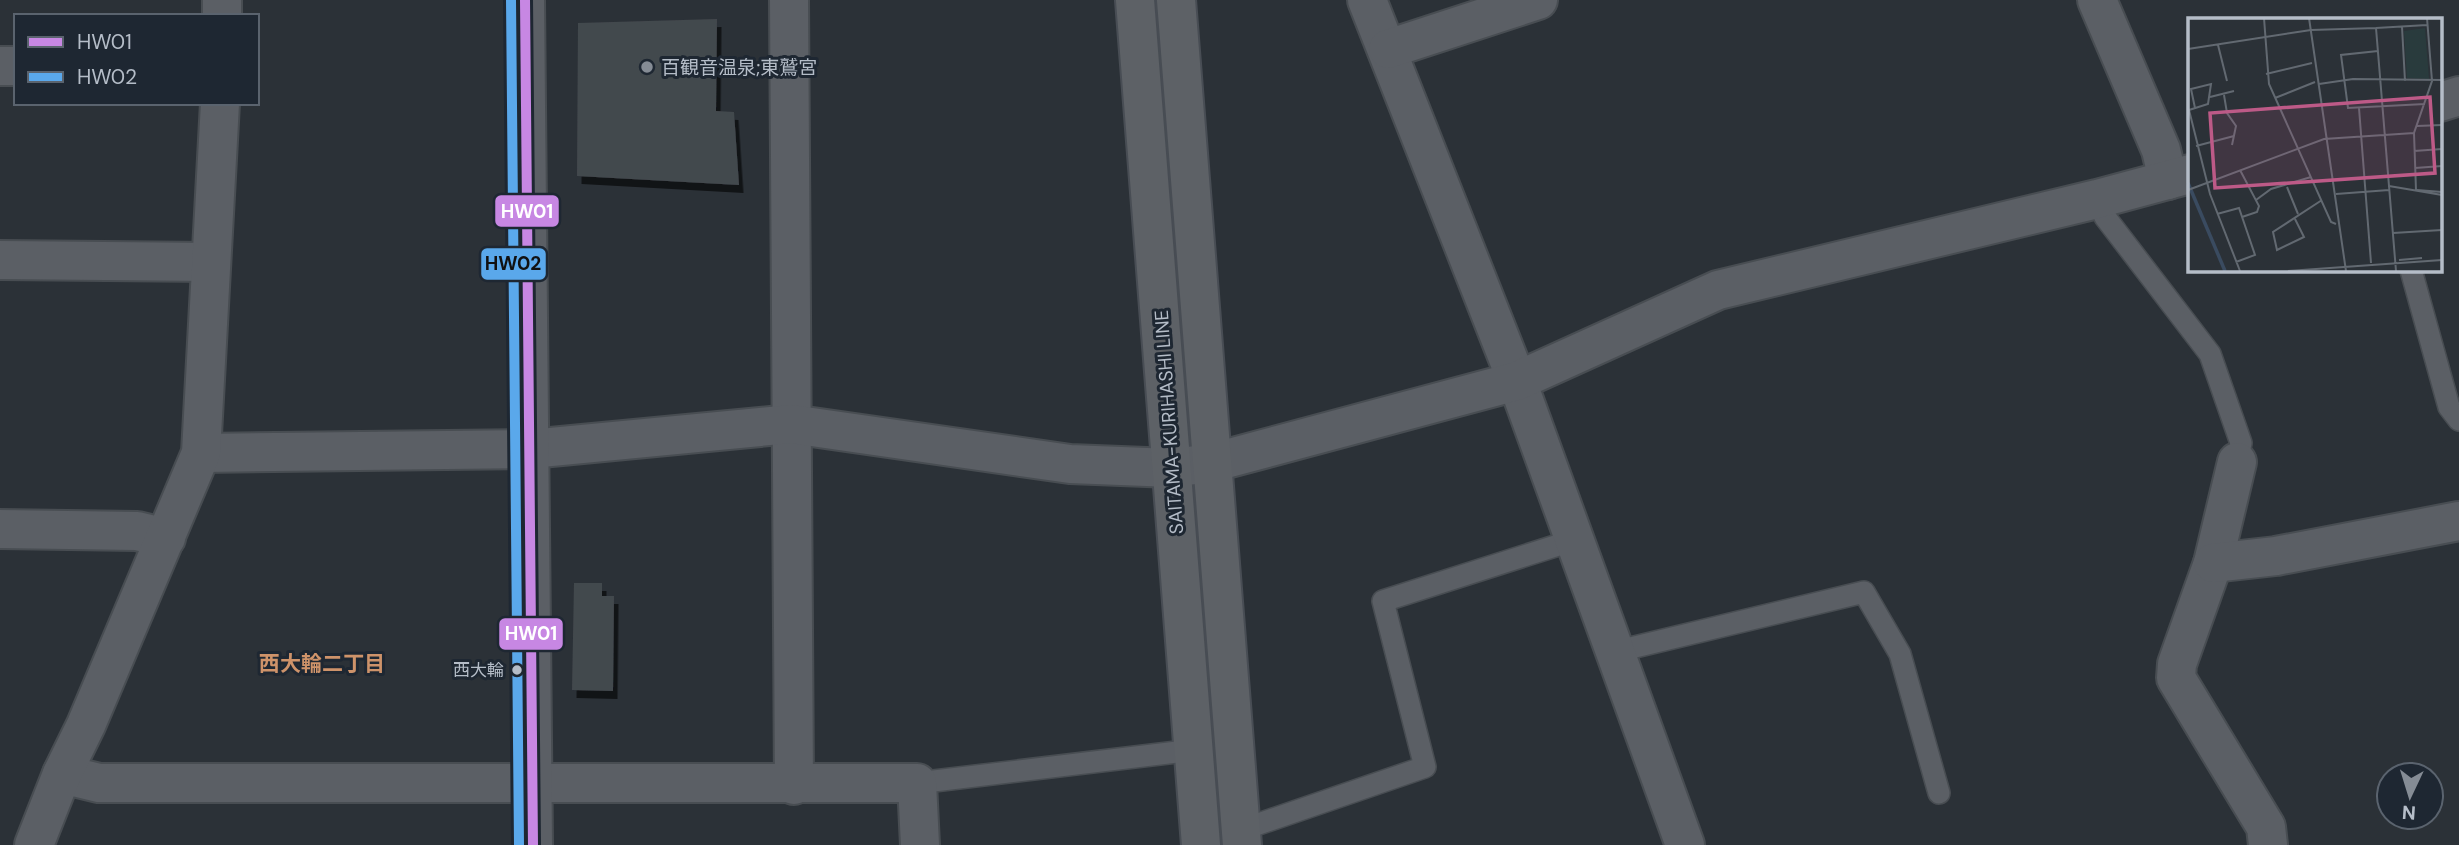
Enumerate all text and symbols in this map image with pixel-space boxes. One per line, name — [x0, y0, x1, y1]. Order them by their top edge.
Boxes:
legend — [14, 14, 259, 105]
inset map — [2188, 18, 2442, 271]
text: HW01 — [77, 28, 132, 56]
place label: 百観音温泉;東鷲宮 — [661, 55, 817, 80]
marker: 百観音温泉;東鷲宮 — [639, 59, 655, 75]
text: HW02 — [77, 63, 137, 91]
line badge: HW01 — [494, 194, 560, 228]
text: HW01 — [501, 199, 553, 224]
line badge: HW02 — [480, 247, 547, 281]
text: HW02 — [485, 251, 541, 276]
street label: SAITAMA-KURIHASHI LINE — [1149, 309, 1189, 535]
line badge: HW01 — [498, 617, 564, 651]
text: HW01 — [505, 621, 557, 646]
district label: 西大輪二丁目 — [259, 650, 385, 678]
place label: 西大輪 — [453, 659, 504, 681]
marker: 西大輪 — [510, 663, 524, 677]
north arrow — [2375, 761, 2445, 831]
text: N — [2401, 800, 2417, 825]

